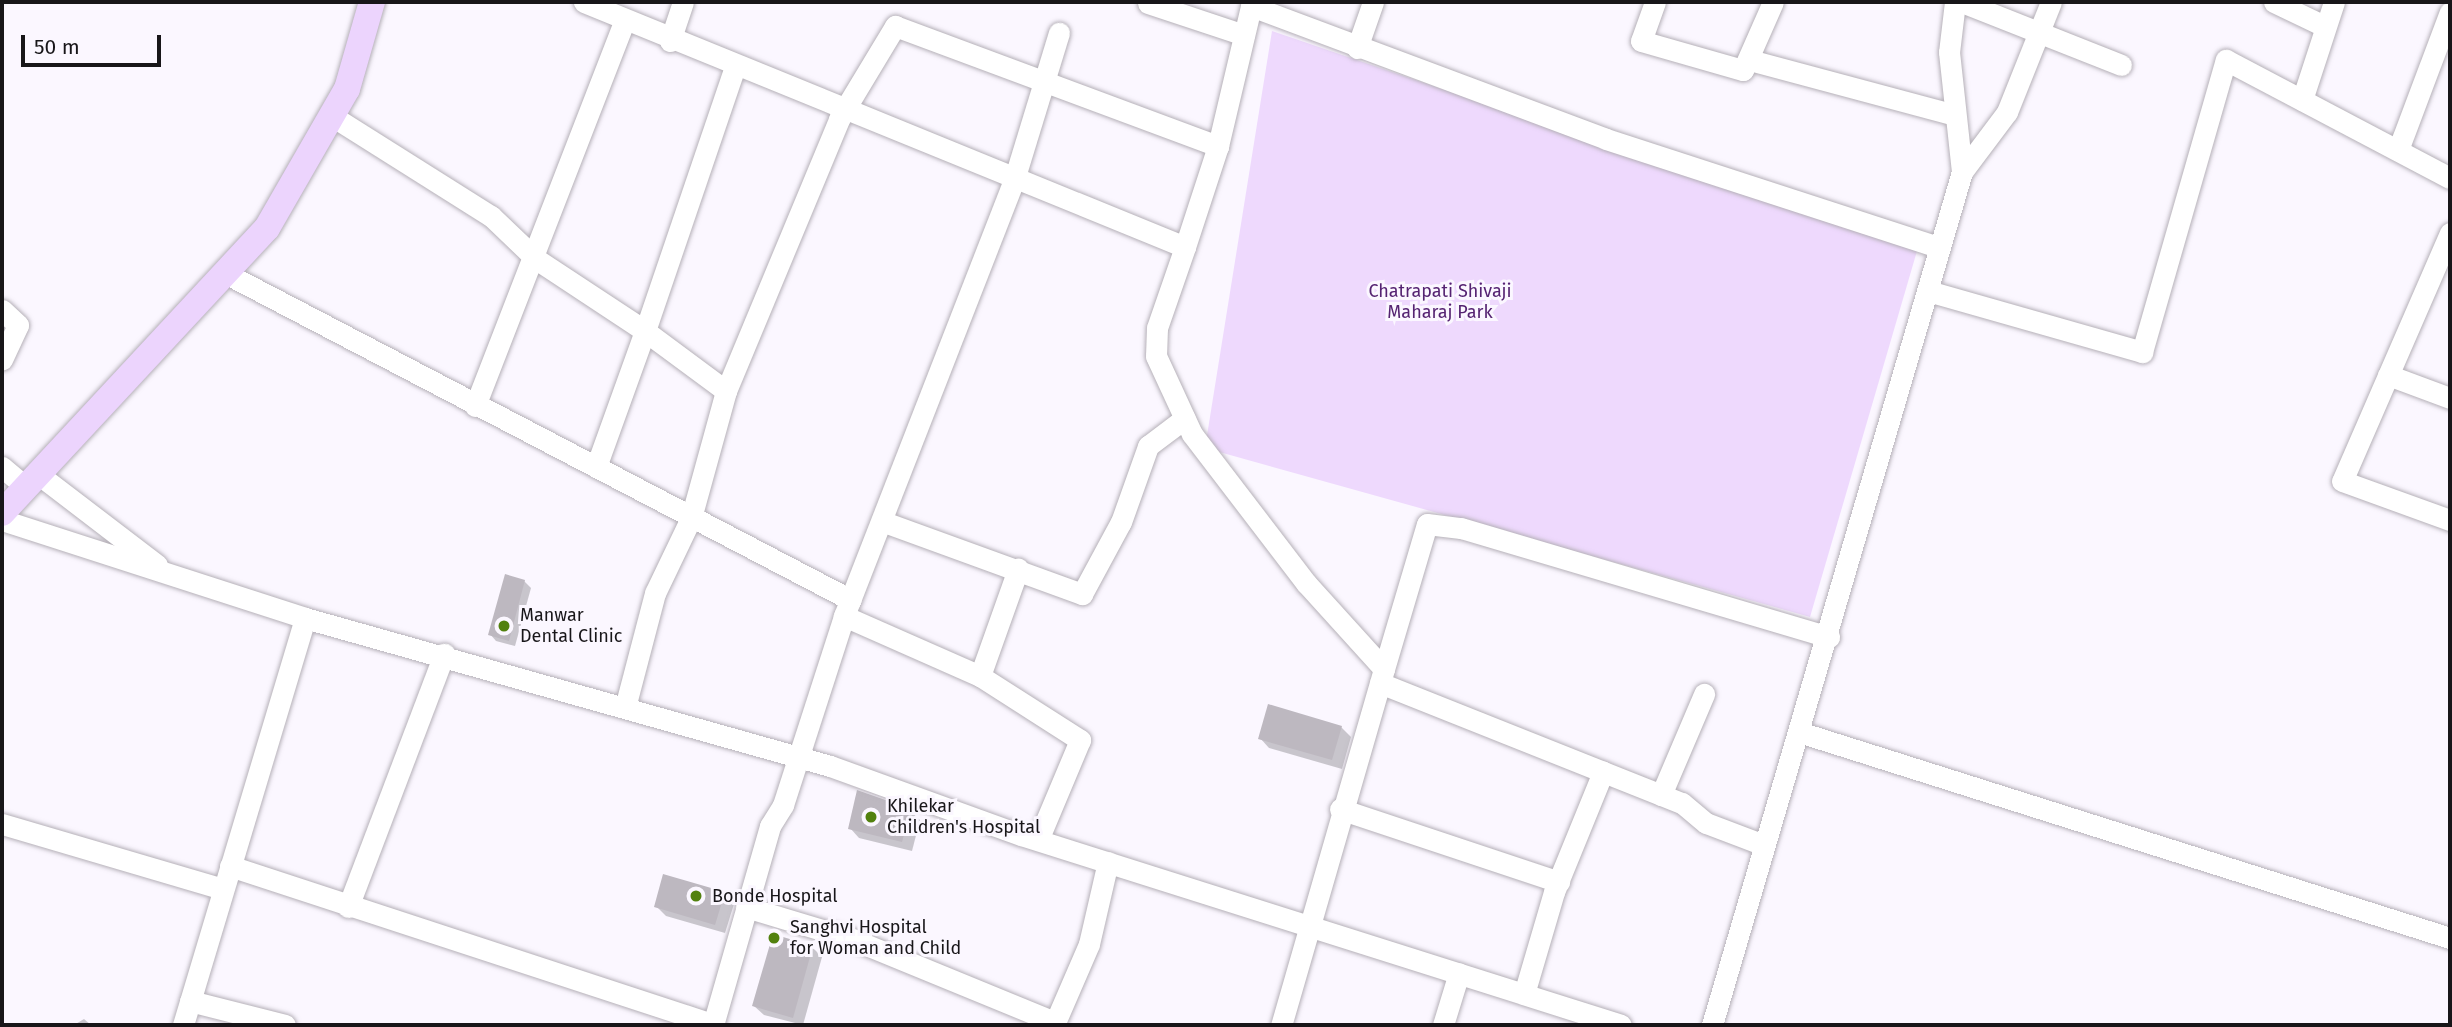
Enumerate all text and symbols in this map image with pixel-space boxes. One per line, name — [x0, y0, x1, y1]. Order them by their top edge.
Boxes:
scale bar — [24, 21, 164, 65]
text: 50 m — [34, 34, 80, 60]
park label: Chatrapati Shivaji Maharaj Park — [1368, 281, 1512, 324]
place label: Manwar Dental Clinic — [520, 605, 622, 648]
marker: Manwar Dental Clinic — [494, 616, 514, 636]
place label: Khilekar Children's Hospital — [887, 796, 1040, 838]
marker: Khilekar Children's Hospital — [861, 807, 881, 827]
place label: Bonde Hospital — [712, 885, 838, 907]
marker: Bonde Hospital — [686, 886, 706, 906]
place label: Sanghvi Hospital for Woman and Child — [790, 917, 961, 960]
marker: Sanghvi Hospital for Woman and Child — [764, 928, 784, 948]

